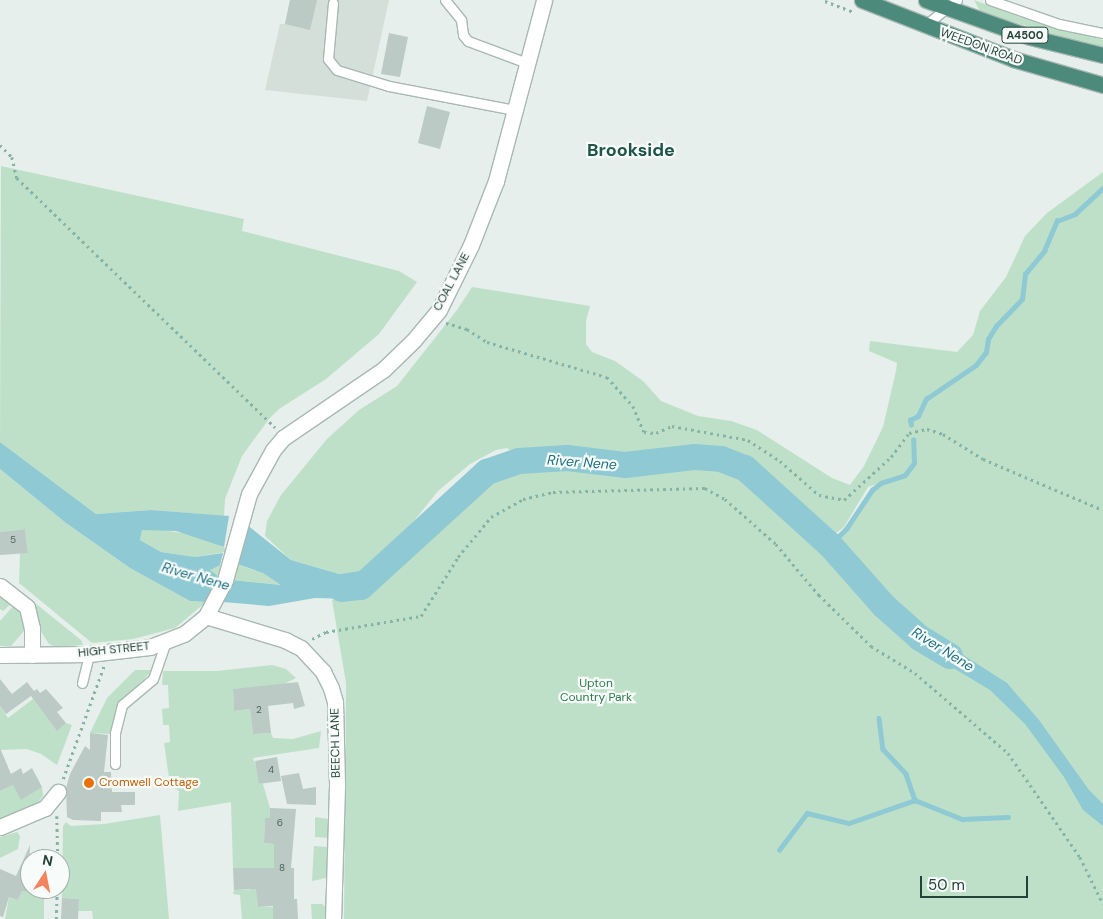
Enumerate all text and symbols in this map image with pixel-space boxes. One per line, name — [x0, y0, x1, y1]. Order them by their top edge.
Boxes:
street label: WEEDON ROAD — [938, 25, 1024, 69]
road number: A4500 — [1001, 26, 1049, 44]
district label: Brookside — [587, 139, 675, 161]
street label: COAL LANE — [431, 250, 473, 314]
water label: River Nene — [547, 451, 617, 473]
house number: 5 — [10, 534, 16, 546]
water label: River Nene — [160, 558, 232, 594]
water label: River Nene — [909, 623, 977, 675]
street label: HIGH STREET — [77, 639, 151, 661]
park label: Upton Country Park — [560, 677, 632, 705]
house number: 2 — [256, 704, 262, 716]
street label: BEECH LANE — [328, 708, 344, 778]
house number: 4 — [268, 764, 274, 776]
place label: Cromwell Cottage — [99, 776, 199, 790]
marker: Cromwell Cottage — [83, 777, 95, 789]
house number: 6 — [277, 817, 283, 829]
north arrow — [20, 849, 70, 899]
text: N — [41, 850, 54, 870]
house number: 8 — [279, 862, 285, 874]
scale bar — [923, 866, 1030, 898]
text: 50 m — [928, 875, 965, 895]

